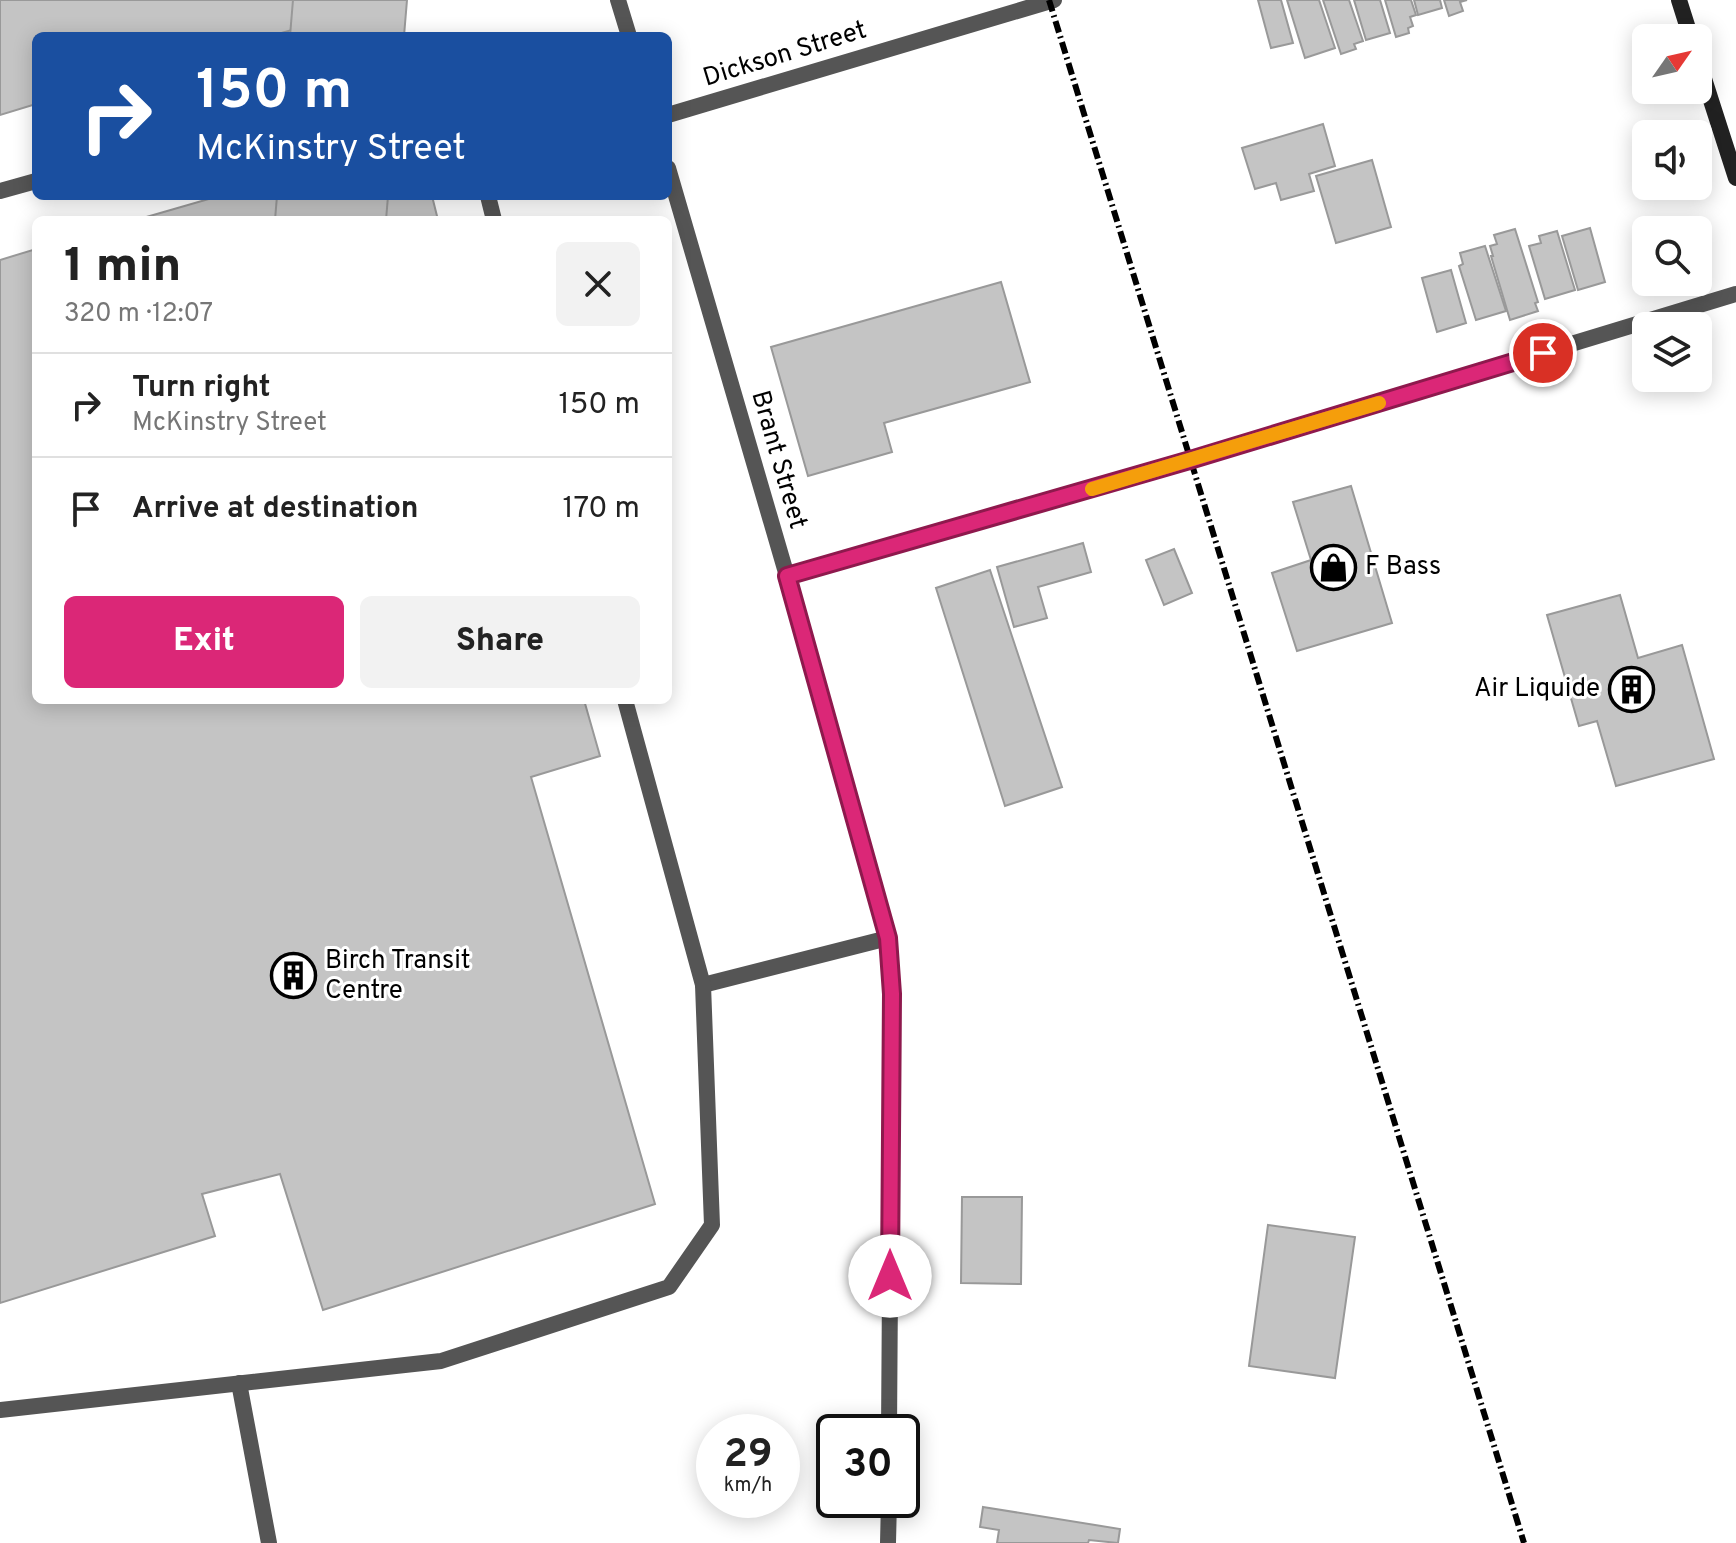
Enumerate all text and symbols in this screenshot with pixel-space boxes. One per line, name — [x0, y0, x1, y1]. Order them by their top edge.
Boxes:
street label: Dickson Street — [699, 14, 871, 96]
north arrow — [1632, 24, 1712, 104]
map controls — [1632, 24, 1712, 392]
text: 150 m — [196, 58, 352, 128]
icon: right — [64, 64, 168, 168]
button: sound — [1632, 120, 1712, 200]
text: McKinstry Street — [196, 127, 466, 173]
button: search — [1632, 216, 1712, 296]
text: 1 min — [64, 238, 181, 298]
button: close — [556, 242, 640, 326]
text: 320 m · 12:07 — [64, 298, 213, 331]
button: layers — [1632, 312, 1712, 392]
pin — [1509, 319, 1577, 387]
icon: arrive — [1521, 331, 1565, 375]
text: Turn right — [132, 370, 270, 407]
icon: right — [64, 383, 108, 427]
text: 150 m — [559, 387, 640, 424]
street label: Brant Street — [743, 387, 813, 533]
text: McKinstry Street — [132, 407, 327, 440]
icon: arrive — [64, 487, 108, 531]
text: Arrive at destination — [132, 491, 418, 528]
text: 170 m — [562, 491, 640, 528]
shop icon: F Bass — [1310, 543, 1358, 591]
place label: F Bass — [1365, 551, 1441, 584]
button: Exit — [64, 596, 344, 688]
button: Share — [360, 596, 640, 688]
building icon: Air Liquide — [1607, 665, 1655, 713]
place label: Air Liquide — [1474, 673, 1600, 706]
place label: Birch Transit Centre — [325, 945, 471, 1008]
building icon: Birch Transit Centre — [270, 952, 318, 1000]
position arrow — [848, 1234, 932, 1318]
speed limit sign: 30 — [816, 1414, 920, 1518]
text: 29 — [723, 1431, 773, 1481]
text: km/h — [724, 1473, 772, 1499]

